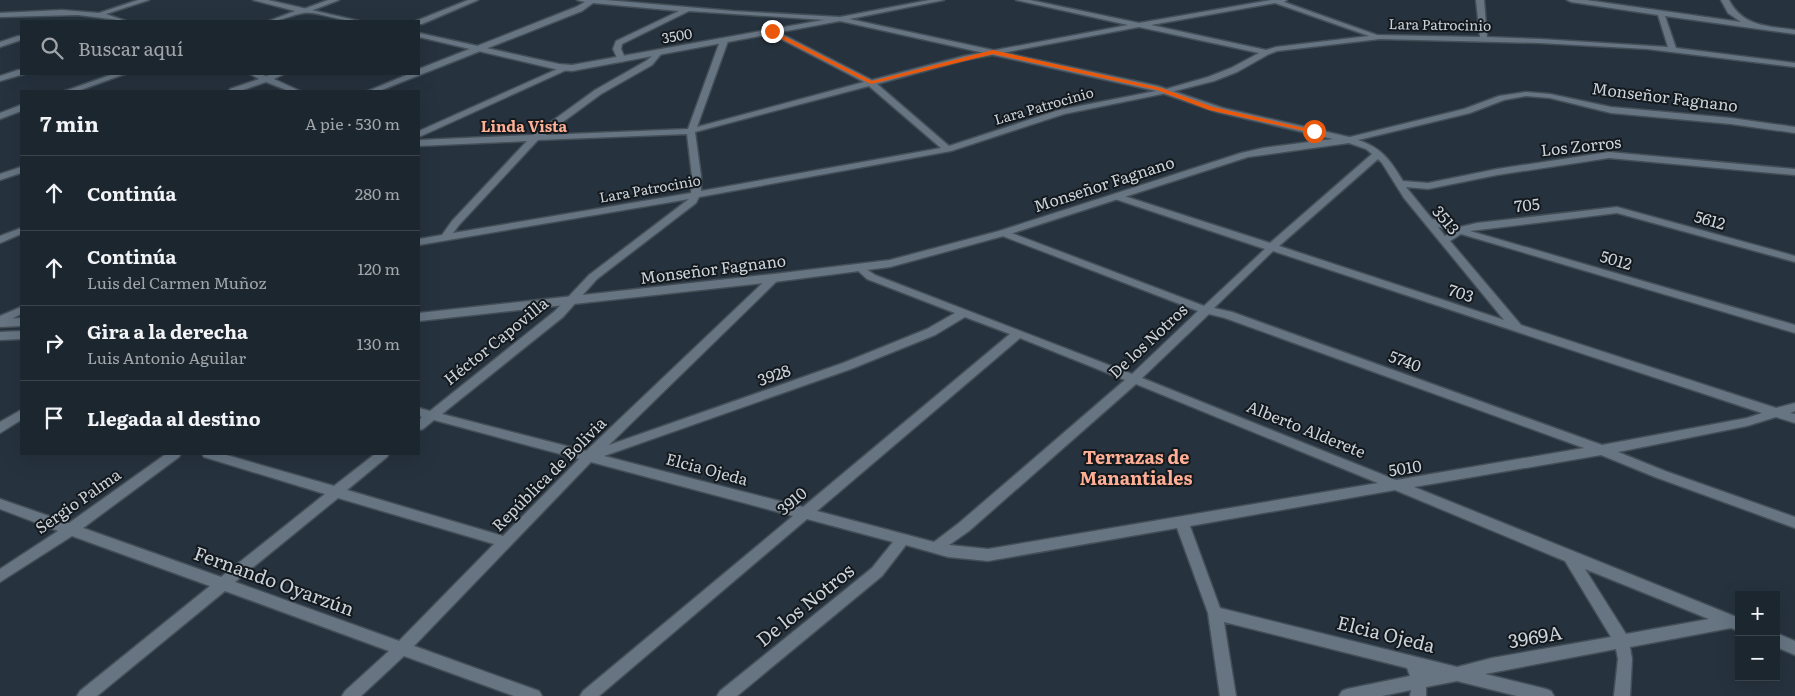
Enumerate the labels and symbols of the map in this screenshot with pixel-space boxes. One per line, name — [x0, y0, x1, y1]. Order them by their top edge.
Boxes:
street label: Lara Patrocinio — [1389, 13, 1492, 35]
route end — [761, 20, 784, 43]
street label: 3500 — [660, 22, 694, 48]
street label: Monseñor Fagnano — [1591, 75, 1739, 117]
street label: Lara Patrocinio — [992, 81, 1096, 129]
district label: Linda Vista — [481, 114, 568, 137]
route start — [1303, 120, 1326, 143]
street label: Los Zorros — [1539, 129, 1622, 161]
street label: Monseñor Fagnano — [1030, 149, 1177, 217]
street label: Lara Patrocinio — [598, 169, 702, 207]
street label: 705 — [1513, 191, 1541, 217]
street label: 3513 — [1427, 199, 1466, 239]
street label: 5612 — [1692, 203, 1729, 235]
street label: 5012 — [1598, 243, 1635, 275]
street label: Monseñor Fagnano — [639, 247, 787, 289]
street label: 703 — [1445, 277, 1477, 307]
street label: Héctor Capovilla — [438, 290, 553, 390]
street label: De los Notros — [1103, 297, 1192, 383]
street label: 5740 — [1386, 343, 1425, 377]
street label: 3928 — [754, 357, 794, 391]
street label: Alberto Alderete — [1243, 393, 1369, 463]
street label: República de Bolivia — [486, 410, 611, 536]
district label: Terrazas de Manantiales — [1080, 443, 1192, 491]
street label: Elcia Ojeda — [663, 446, 751, 491]
street label: 5010 — [1387, 453, 1423, 481]
street label: Sergio Palma — [30, 462, 125, 539]
street label: 3910 — [771, 480, 812, 520]
street label: Fernando Oyarzún — [190, 538, 358, 622]
street label: De los Notros — [749, 556, 860, 653]
street label: Elcia Ojeda — [1334, 607, 1439, 659]
street label: 3969A — [1506, 618, 1564, 655]

